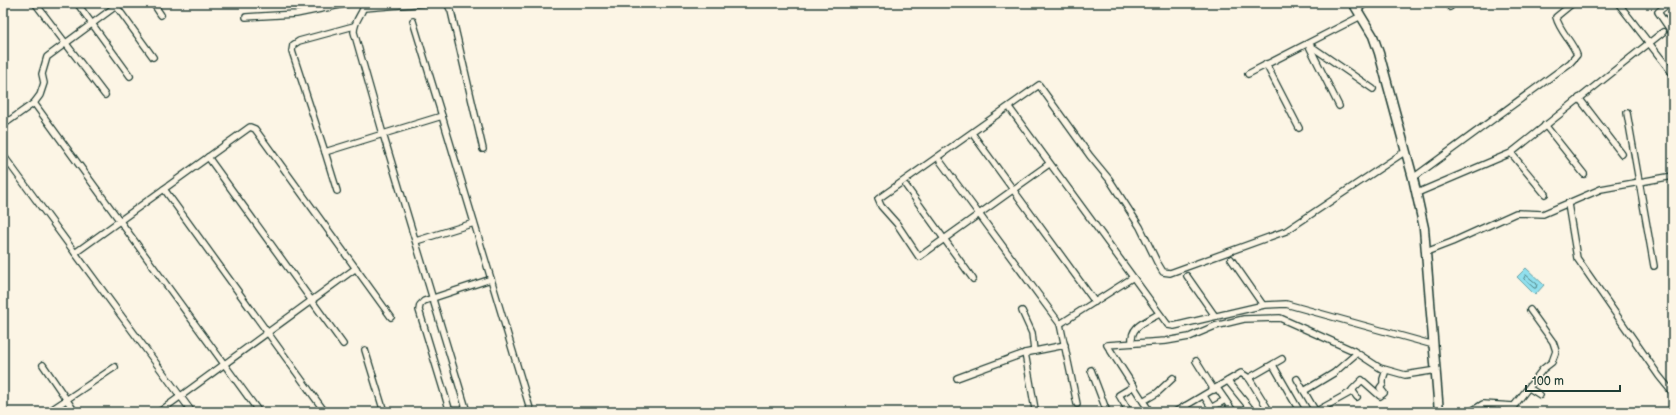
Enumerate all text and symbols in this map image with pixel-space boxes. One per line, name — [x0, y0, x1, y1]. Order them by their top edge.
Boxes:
scale bar — [1526, 367, 1620, 393]
text: 100 m — [1532, 374, 1564, 389]

